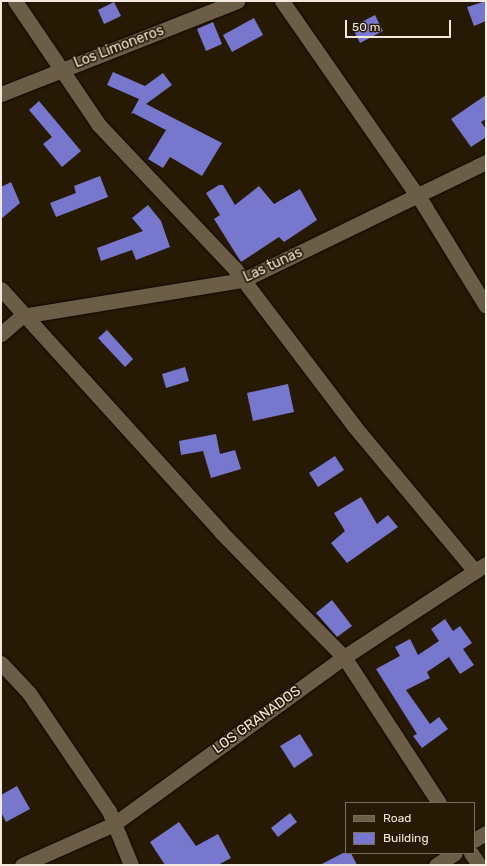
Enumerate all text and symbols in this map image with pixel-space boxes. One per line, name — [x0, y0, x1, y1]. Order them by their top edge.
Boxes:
scale bar — [347, 12, 453, 38]
text: 50 m — [352, 20, 380, 34]
street label: Los Limoneros — [72, 22, 166, 72]
street label: Las tunas — [241, 244, 305, 286]
street label: LOS GRANADOS — [210, 683, 304, 757]
legend — [345, 802, 475, 854]
text: Road — [383, 811, 411, 825]
text: Building — [383, 831, 429, 845]

